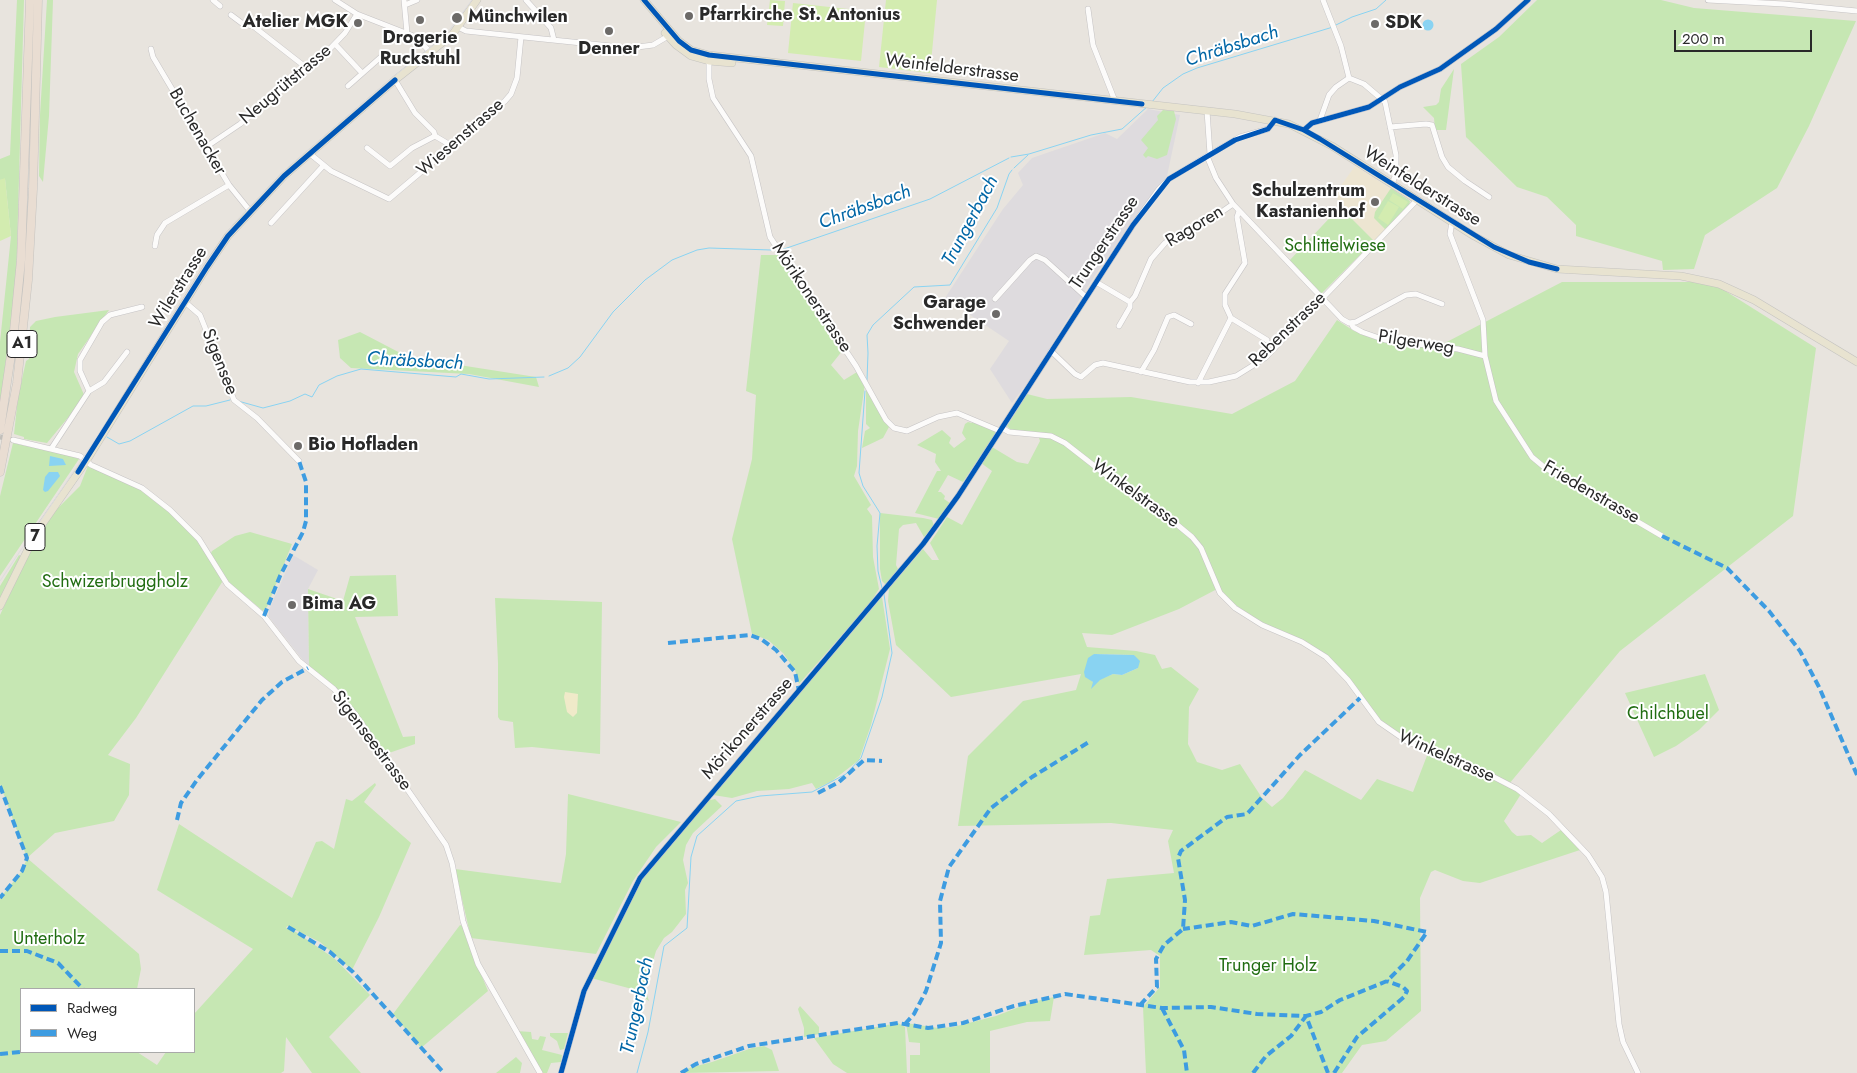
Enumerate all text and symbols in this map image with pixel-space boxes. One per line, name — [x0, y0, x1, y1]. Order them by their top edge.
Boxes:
place label: Pfarrkirche St. Antonius — [699, 5, 900, 27]
place label: Münchwilen — [468, 7, 568, 29]
marker: Pfarrkirche St. Antonius — [683, 10, 695, 22]
marker: Münchwilen — [450, 11, 464, 25]
place label: Atelier MGK — [243, 12, 348, 34]
place label: SDK — [1385, 13, 1422, 35]
marker: Drogerie Ruckstuhl — [414, 14, 426, 26]
marker: Atelier MGK — [352, 17, 364, 29]
marker: SDK — [1369, 18, 1381, 30]
scale bar — [1677, 20, 1814, 52]
water label: Chräbsbach — [1183, 21, 1281, 73]
marker: Denner — [603, 25, 615, 37]
place label: Drogerie Ruckstuhl — [380, 28, 460, 70]
text: 200 m — [1682, 28, 1725, 50]
place label: Denner — [578, 39, 640, 61]
street label: Neugrütstrasse — [236, 40, 336, 130]
street label: Weinfelderstrasse — [884, 50, 1020, 88]
street label: Buchenacker — [163, 85, 231, 179]
street label: Wiesenstrasse — [413, 94, 509, 182]
street label: Weinfelderstrasse — [1359, 142, 1485, 232]
water label: Trungerbach — [938, 172, 1004, 270]
water label: Chräbsbach — [816, 181, 914, 235]
place label: Schulzentrum Kastanienhof — [1251, 181, 1365, 223]
street label: Trungerstrasse — [1066, 192, 1144, 294]
marker: Schulzentrum Kastanienhof — [1369, 196, 1381, 208]
street label: Ragoren — [1162, 201, 1228, 253]
park label: Schlittelwiese — [1284, 236, 1386, 258]
street label: Mörikonerstrasse — [766, 239, 856, 357]
street label: Wilerstrasse — [145, 243, 213, 333]
street label: Rebenstrasse — [1245, 288, 1331, 372]
place label: Garage Schwender — [893, 293, 986, 336]
marker: Garage Schwender — [990, 308, 1002, 320]
street label: Sigensee — [196, 326, 242, 398]
street label: Pilgerweg — [1377, 326, 1455, 360]
road number: A1 — [7, 330, 37, 358]
water label: Chräbsbach — [366, 348, 464, 376]
place label: Bio Hofladen — [308, 435, 418, 457]
marker: Bio Hofladen — [292, 440, 304, 452]
street label: Winkelstrasse — [1087, 455, 1183, 533]
street label: Friedenstrasse — [1539, 457, 1643, 529]
road number: 7 — [25, 524, 45, 550]
park label: Schwizerbruggholz — [42, 572, 188, 594]
place label: Bima AG — [302, 594, 376, 616]
marker: Bima AG — [286, 599, 298, 611]
street label: Mörikonerstrasse — [698, 674, 798, 784]
street label: Sigenseestrasse — [326, 687, 416, 795]
park label: Chilchbuel — [1627, 704, 1709, 726]
street label: Winkelstrasse — [1394, 726, 1498, 788]
park label: Unterholz — [13, 929, 85, 951]
water label: Trungerbach — [617, 955, 659, 1057]
park label: Trunger Holz — [1219, 956, 1317, 978]
legend — [20, 988, 195, 1053]
text: Radweg — [67, 997, 117, 1019]
text: Weg — [67, 1022, 97, 1044]

